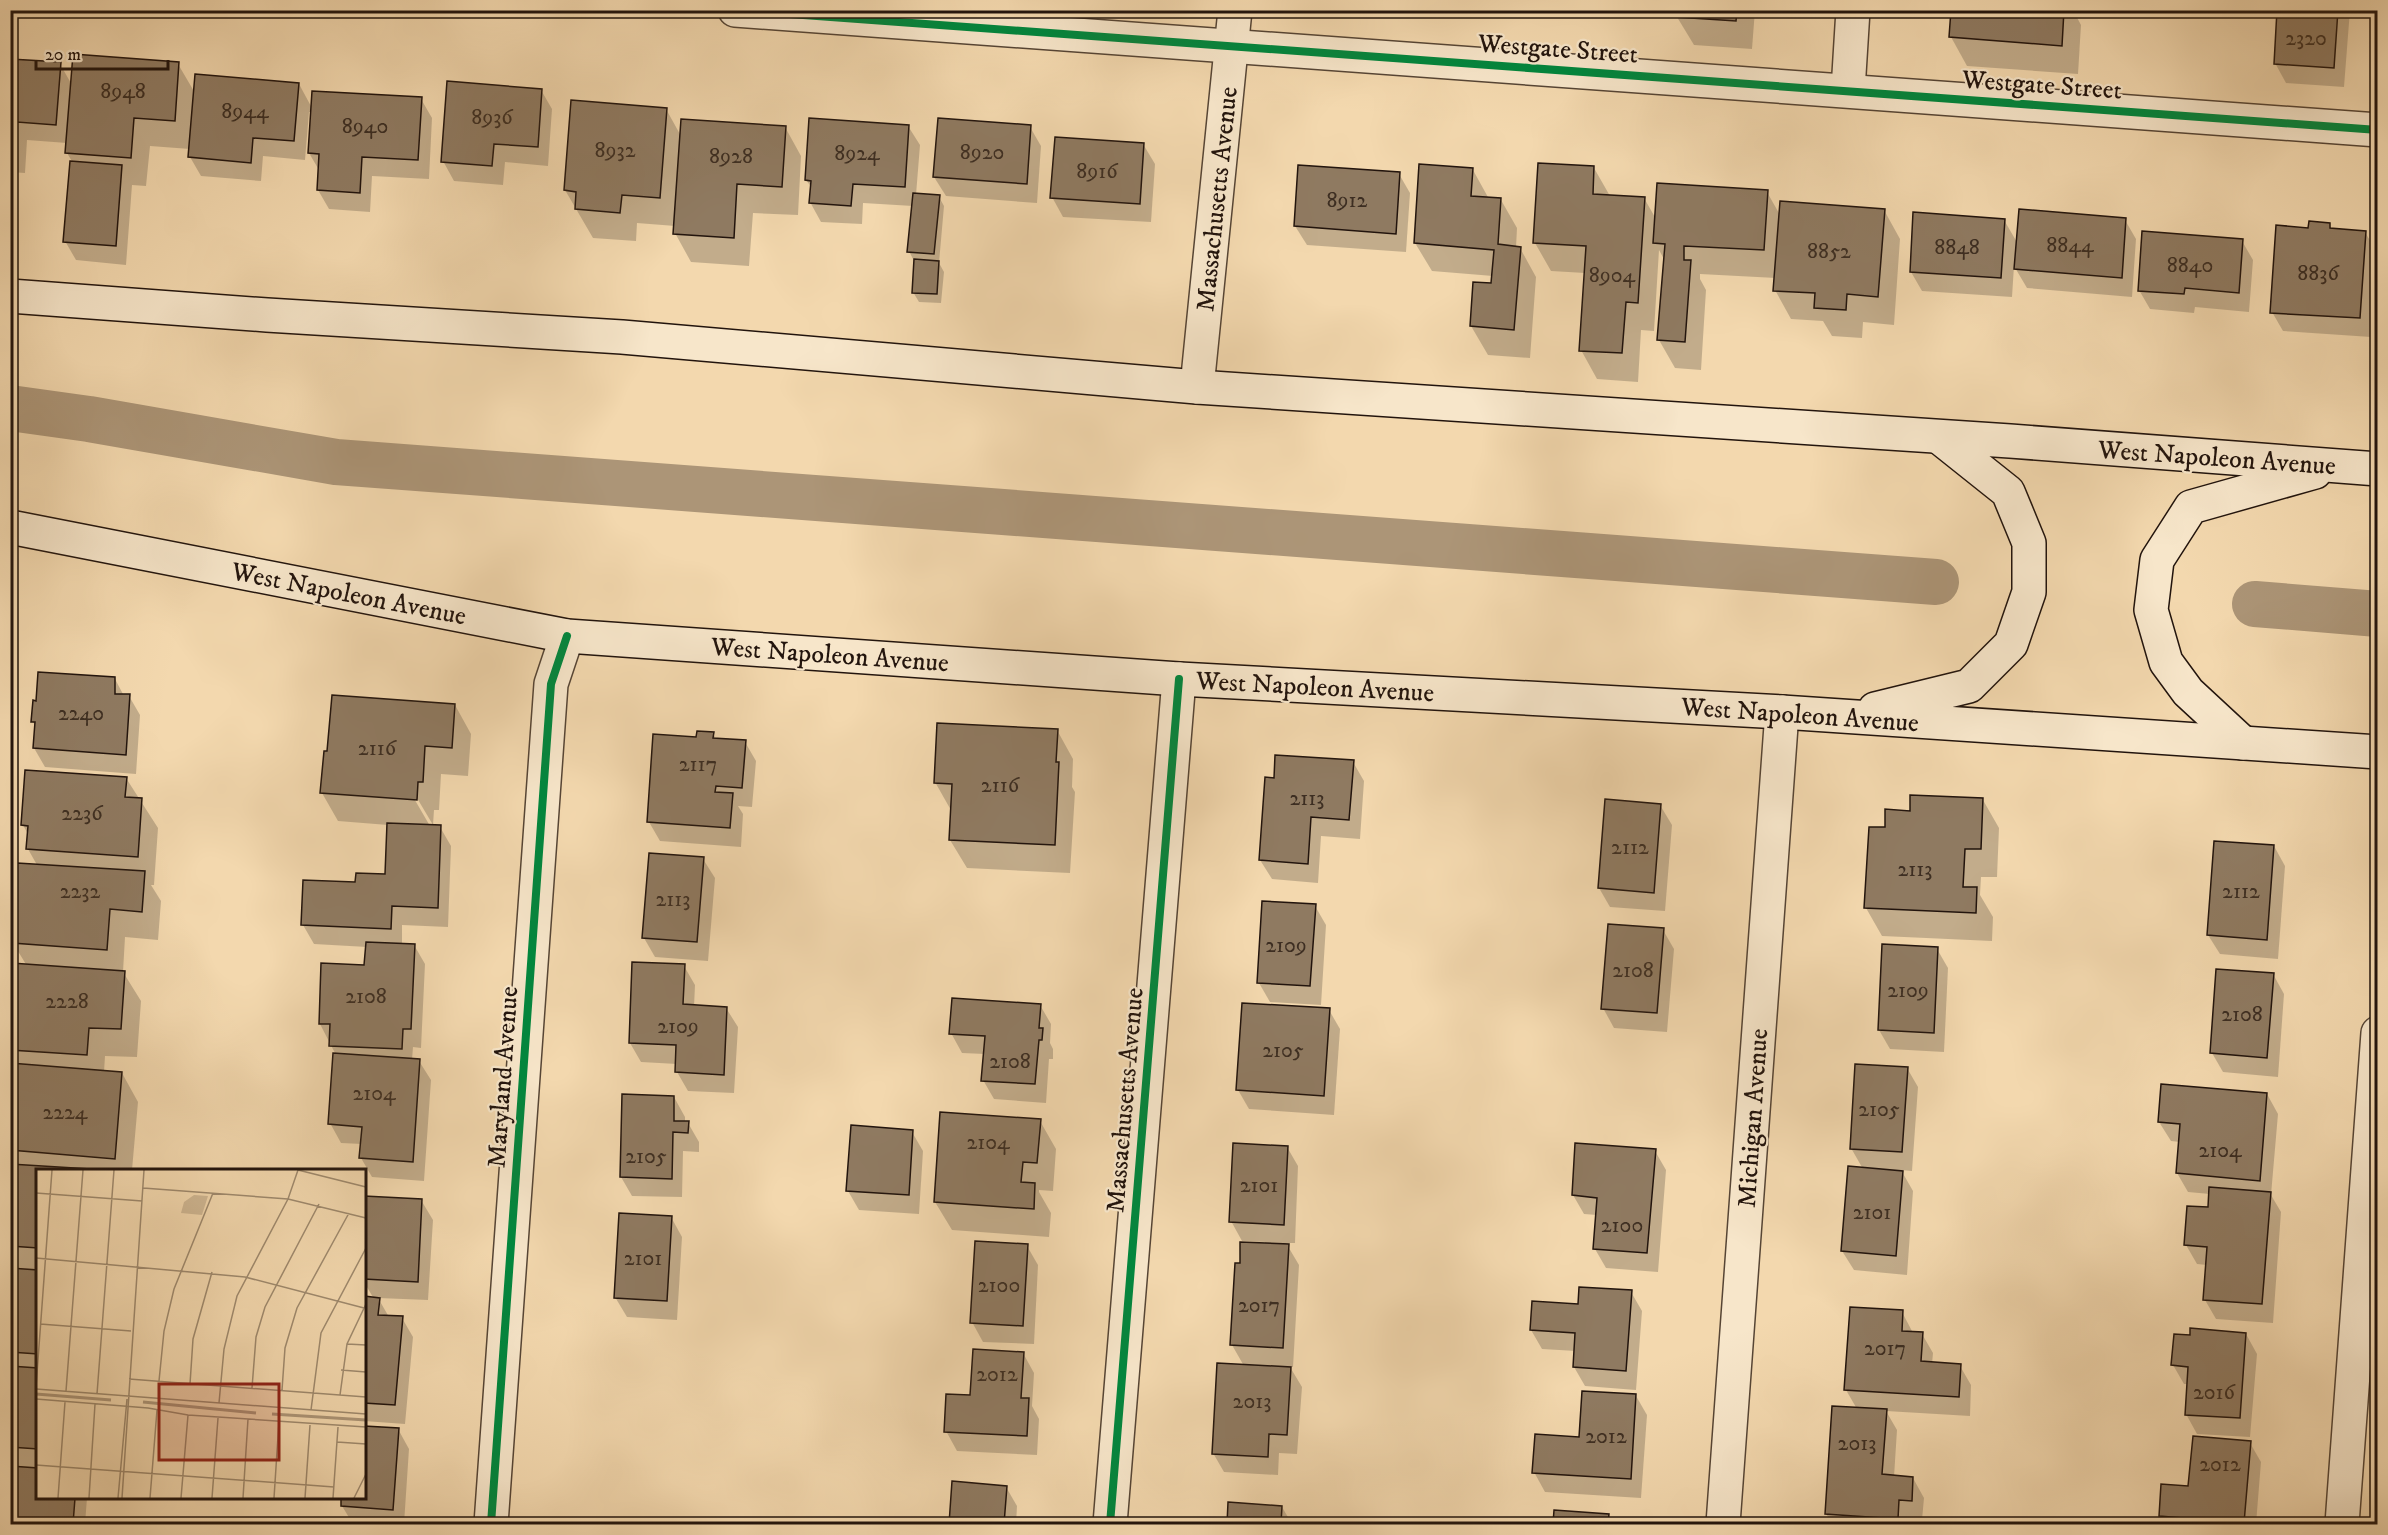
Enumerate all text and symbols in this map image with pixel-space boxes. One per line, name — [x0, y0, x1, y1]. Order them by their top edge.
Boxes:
house number: 2320 — [2285, 25, 2327, 52]
street label: Westgate Street — [1476, 27, 1639, 72]
scale bar — [36, 33, 168, 71]
text: 20 m — [45, 44, 81, 66]
street label: Westgate Street — [1960, 63, 2123, 108]
house number: 8948 — [100, 78, 146, 105]
street label: Massachusetts Avenue — [1189, 85, 1246, 313]
house number: 8944 — [221, 98, 270, 125]
house number: 8936 — [471, 104, 514, 131]
house number: 8940 — [342, 113, 388, 140]
house number: 8932 — [594, 137, 636, 164]
house number: 8920 — [960, 139, 1004, 166]
house number: 8924 — [834, 140, 881, 167]
house number: 8928 — [709, 143, 753, 170]
house number: 8916 — [1076, 158, 1119, 185]
house number: 8912 — [1327, 187, 1368, 214]
house number: 8844 — [2046, 232, 2095, 259]
house number: 8848 — [1934, 234, 1980, 261]
house number: 8852 — [1807, 238, 1851, 265]
house number: 8840 — [2167, 252, 2213, 279]
house number: 8836 — [2297, 260, 2340, 287]
house number: 8904 — [1589, 262, 1637, 289]
street label: West Napoleon Avenue — [2096, 434, 2337, 483]
street label: West Napoleon Avenue — [228, 555, 469, 633]
street label: West Napoleon Avenue — [709, 631, 950, 680]
street label: West Napoleon Avenue — [1194, 665, 1435, 710]
street label: West Napoleon Avenue — [1679, 691, 1920, 740]
house number: 2240 — [58, 700, 104, 727]
house number: 2116 — [358, 735, 398, 762]
house number: 2117 — [679, 751, 717, 778]
house number: 2116 — [981, 772, 1021, 799]
house number: 2113 — [1289, 785, 1325, 812]
house number: 2236 — [61, 800, 104, 827]
house number: 2112 — [1611, 834, 1649, 861]
house number: 2113 — [1897, 856, 1933, 883]
house number: 2232 — [60, 878, 101, 905]
house number: 2112 — [2222, 878, 2260, 905]
house number: 2113 — [655, 886, 691, 913]
house number: 2109 — [1265, 932, 1307, 959]
house number: 2108 — [1612, 957, 1654, 984]
house number: 2109 — [1887, 977, 1929, 1004]
house number: 2108 — [345, 983, 387, 1010]
street label: Maryland Avenue — [481, 985, 526, 1169]
street label: Massachusetts Avenue — [1099, 986, 1152, 1214]
house number: 2228 — [45, 988, 89, 1015]
house number: 2108 — [2221, 1001, 2263, 1028]
house number: 2109 — [657, 1013, 699, 1040]
street label: Michigan Avenue — [1731, 1027, 1776, 1209]
house number: 2105 — [1262, 1037, 1304, 1064]
house number: 2108 — [989, 1048, 1031, 1075]
house number: 2104 — [352, 1080, 397, 1107]
house number: 2105 — [1858, 1096, 1900, 1123]
house number: 2224 — [42, 1099, 89, 1126]
house number: 2104 — [966, 1129, 1011, 1156]
house number: 2104 — [2198, 1137, 2243, 1164]
house number: 2105 — [625, 1143, 667, 1170]
inset map — [36, 1169, 366, 1499]
house number: 2101 — [1240, 1172, 1278, 1199]
house number: 2101 — [1853, 1199, 1891, 1226]
house number: 2100 — [1601, 1212, 1643, 1239]
house number: 2101 — [624, 1245, 662, 1272]
house number: 2100 — [978, 1272, 1020, 1299]
house number: 2017 — [1238, 1292, 1280, 1319]
house number: 2017 — [1864, 1335, 1906, 1362]
house number: 2012 — [976, 1361, 1018, 1388]
house number: 2016 — [2193, 1379, 2237, 1406]
house number: 2013 — [1233, 1388, 1271, 1415]
house number: 2012 — [1585, 1423, 1627, 1450]
house number: 2013 — [1838, 1430, 1876, 1457]
house number: 2012 — [2199, 1451, 2241, 1478]

